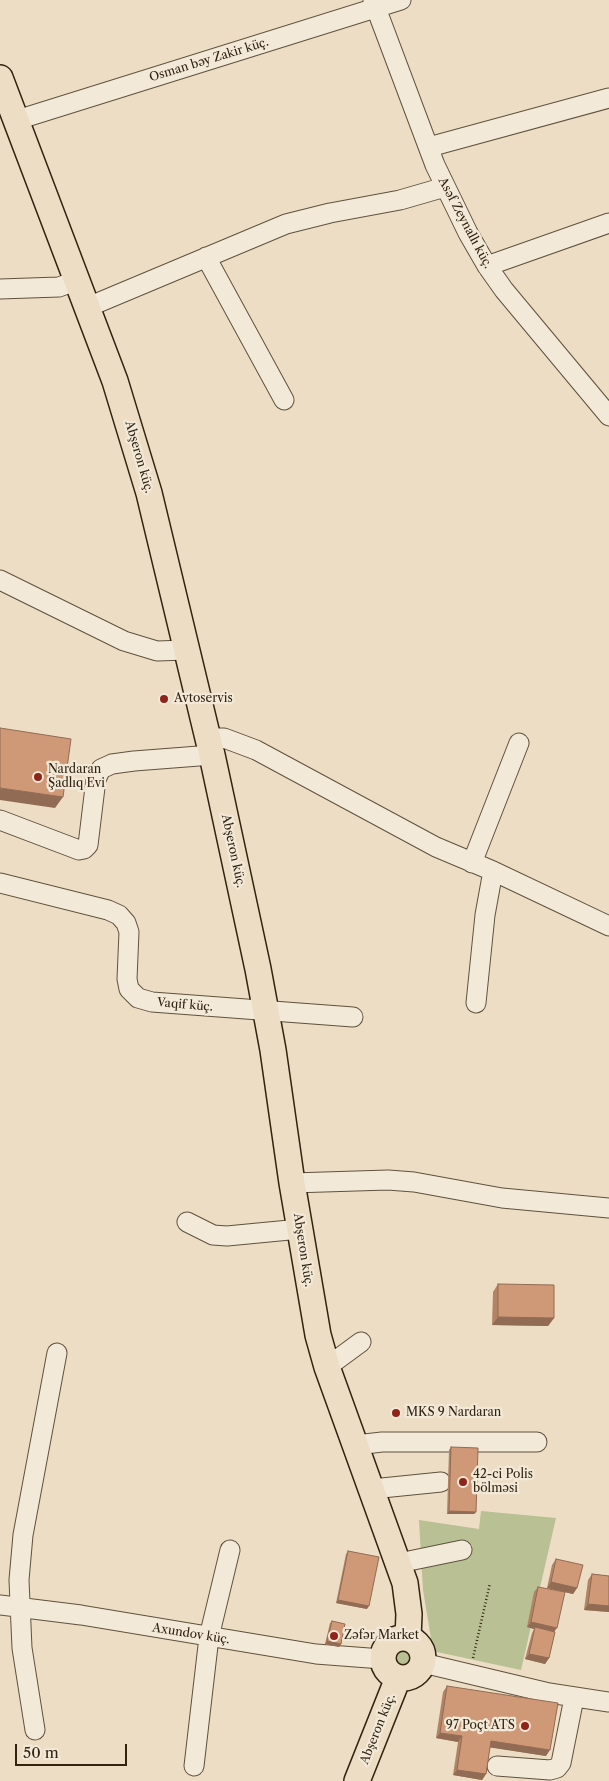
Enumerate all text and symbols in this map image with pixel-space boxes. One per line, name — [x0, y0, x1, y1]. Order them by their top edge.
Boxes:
street label: Osman bəy Zakir küç. — [148, 35, 270, 85]
street label: Asəf Zeynallı küç. — [435, 175, 495, 271]
street label: Abşeron küç. — [122, 419, 156, 495]
place label: Avtoservis — [174, 692, 233, 706]
marker: Avtoservis — [158, 693, 170, 705]
place label: Nardaran Şadlıq Evi — [48, 763, 105, 791]
marker: Nardaran Şadlıq Evi — [32, 771, 44, 783]
street label: Abşeron küç. — [218, 813, 248, 889]
street label: Vaqif küç. — [156, 995, 214, 1015]
street label: Abşeron küç. — [290, 1212, 316, 1288]
place label: MKS 9 Nardaran — [406, 1406, 501, 1420]
marker: MKS 9 Nardaran — [390, 1407, 402, 1419]
place label: 42-ci Polis bölməsi — [473, 1468, 533, 1496]
marker: 42-ci Polis bölməsi — [457, 1476, 469, 1488]
street label: Axundov küç. — [151, 1621, 231, 1647]
place label: Zəfər Market — [344, 1629, 419, 1643]
marker: Zəfər Market — [328, 1630, 340, 1642]
street label: Abşeron küç. — [357, 1692, 399, 1766]
place label: 97 Poçt ATS — [446, 1719, 515, 1733]
marker: 97 Poçt ATS — [519, 1720, 531, 1732]
scale bar — [18, 1734, 130, 1766]
text: 50 m — [23, 1743, 59, 1762]

